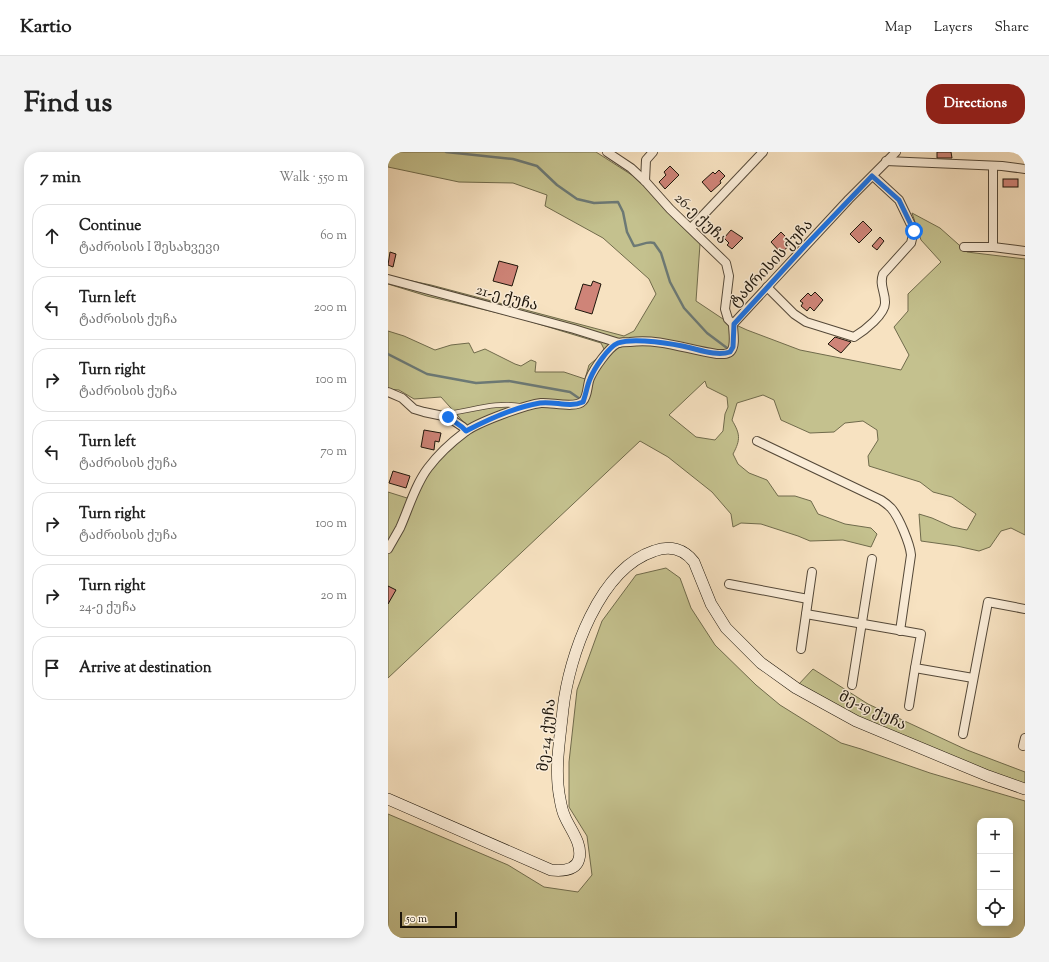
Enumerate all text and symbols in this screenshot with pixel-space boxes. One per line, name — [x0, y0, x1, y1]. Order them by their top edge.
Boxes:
text: Kartio — [20, 14, 72, 41]
text: Map — [885, 18, 912, 38]
text: Layers — [934, 18, 972, 38]
text: Share — [994, 18, 1029, 38]
text: Find us — [24, 84, 112, 124]
button: Directions — [926, 84, 1025, 124]
text: 7 min — [40, 166, 81, 190]
text: Walk · 550 m — [279, 169, 348, 187]
street label: 26-ე ქუჩა — [669, 189, 731, 250]
street label: ტაძრისის ქუჩა — [726, 215, 818, 313]
text: Continue — [79, 216, 141, 237]
route start — [905, 222, 923, 240]
icon: ahead — [41, 225, 63, 247]
text: 60 m — [320, 227, 347, 245]
text: ტაძრისის I შესახვევი — [79, 239, 220, 257]
street label: 21-ე ქუჩა — [473, 280, 540, 317]
text: Turn left — [79, 288, 136, 309]
icon: left — [41, 297, 63, 319]
text: 200 m — [314, 299, 347, 317]
text: ტაძრისის ქუჩა — [79, 311, 177, 329]
text: Turn right — [79, 360, 145, 381]
icon: right — [41, 369, 63, 391]
text: 100 m — [315, 371, 347, 389]
text: ტაძრისის ქუჩა — [79, 383, 177, 401]
route end — [439, 408, 457, 426]
text: Turn left — [79, 432, 136, 453]
icon: left — [41, 441, 63, 463]
text: 70 m — [320, 443, 347, 461]
text: ტაძრისის ქუჩა — [79, 455, 177, 473]
text: Turn right — [79, 504, 145, 525]
icon: right — [41, 513, 63, 535]
text: 100 m — [315, 515, 347, 533]
text: ტაძრისის ქუჩა — [79, 527, 177, 545]
text: Turn right — [79, 576, 145, 597]
icon: right — [41, 585, 63, 607]
text: 20 m — [321, 587, 347, 605]
text: 24-ე ქუჩა — [79, 599, 136, 617]
icon: arrive — [41, 657, 63, 679]
text: Arrive at destination — [79, 658, 212, 679]
street label: მე-19 ქუჩა — [835, 687, 910, 736]
street label: მე-14 ქუჩა — [533, 698, 562, 772]
map controls — [977, 818, 1013, 926]
button: + — [977, 818, 1013, 854]
button: − — [977, 854, 1013, 890]
button: locate — [977, 890, 1013, 926]
scale bar — [400, 910, 457, 929]
text: 50 m — [406, 911, 427, 927]

